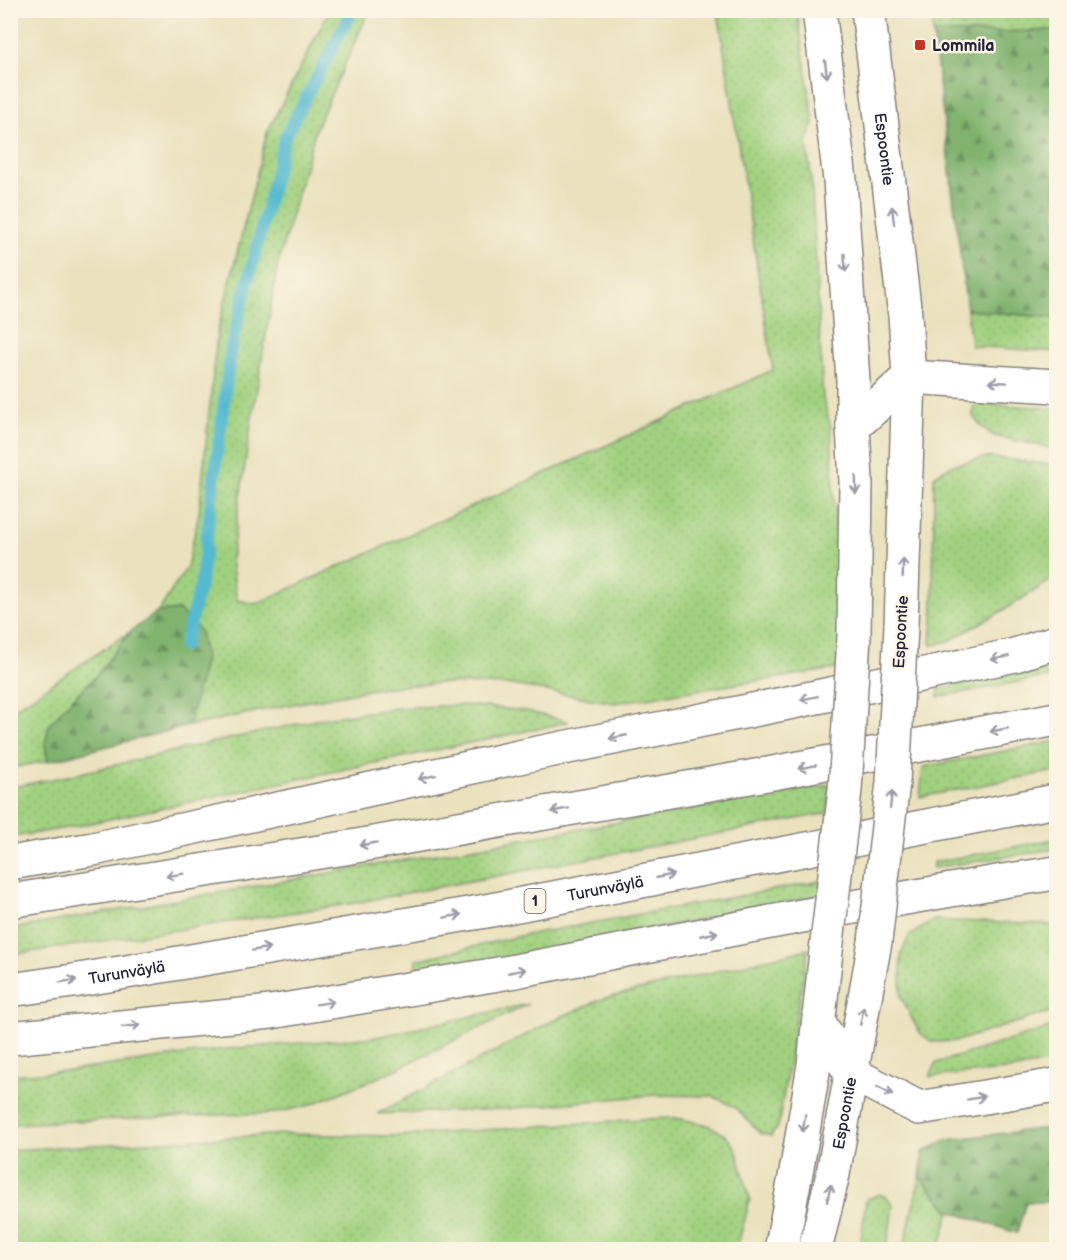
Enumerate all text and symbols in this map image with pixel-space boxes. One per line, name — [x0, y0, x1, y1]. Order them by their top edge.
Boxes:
place label: Lommila — [932, 37, 995, 56]
marker: Lommila — [913, 38, 927, 52]
one-way arrow — [821, 58, 832, 78]
street label: Espoontie — [870, 112, 897, 187]
one-way arrow — [887, 205, 898, 225]
one-way arrow — [840, 252, 851, 272]
one-way arrow — [989, 376, 1009, 387]
one-way arrow — [850, 475, 862, 495]
one-way arrow — [898, 558, 909, 578]
street label: Espoontie — [890, 595, 913, 669]
one-way arrow — [991, 653, 1010, 664]
one-way arrow — [800, 693, 819, 705]
one-way arrow — [990, 725, 1009, 736]
one-way arrow — [609, 732, 629, 743]
one-way arrow — [798, 761, 818, 772]
one-way arrow — [418, 772, 438, 783]
one-way arrow — [886, 791, 897, 811]
one-way arrow — [550, 805, 570, 816]
one-way arrow — [358, 839, 378, 850]
one-way arrow — [166, 870, 186, 881]
one-way arrow — [655, 870, 674, 881]
street label: Turunväylä — [566, 873, 645, 906]
road number: 1 — [524, 889, 546, 913]
one-way arrow — [443, 911, 462, 922]
one-way arrow — [698, 928, 718, 939]
one-way arrow — [250, 943, 270, 954]
street label: Turunväylä — [87, 958, 167, 989]
one-way arrow — [507, 965, 527, 976]
one-way arrow — [58, 976, 78, 987]
one-way arrow — [315, 997, 334, 1008]
one-way arrow — [857, 1007, 868, 1026]
one-way arrow — [121, 1020, 141, 1031]
street label: Espoontie — [830, 1075, 861, 1151]
one-way arrow — [876, 1085, 893, 1097]
one-way arrow — [966, 1092, 986, 1103]
one-way arrow — [799, 1112, 810, 1132]
one-way arrow — [823, 1183, 835, 1202]

